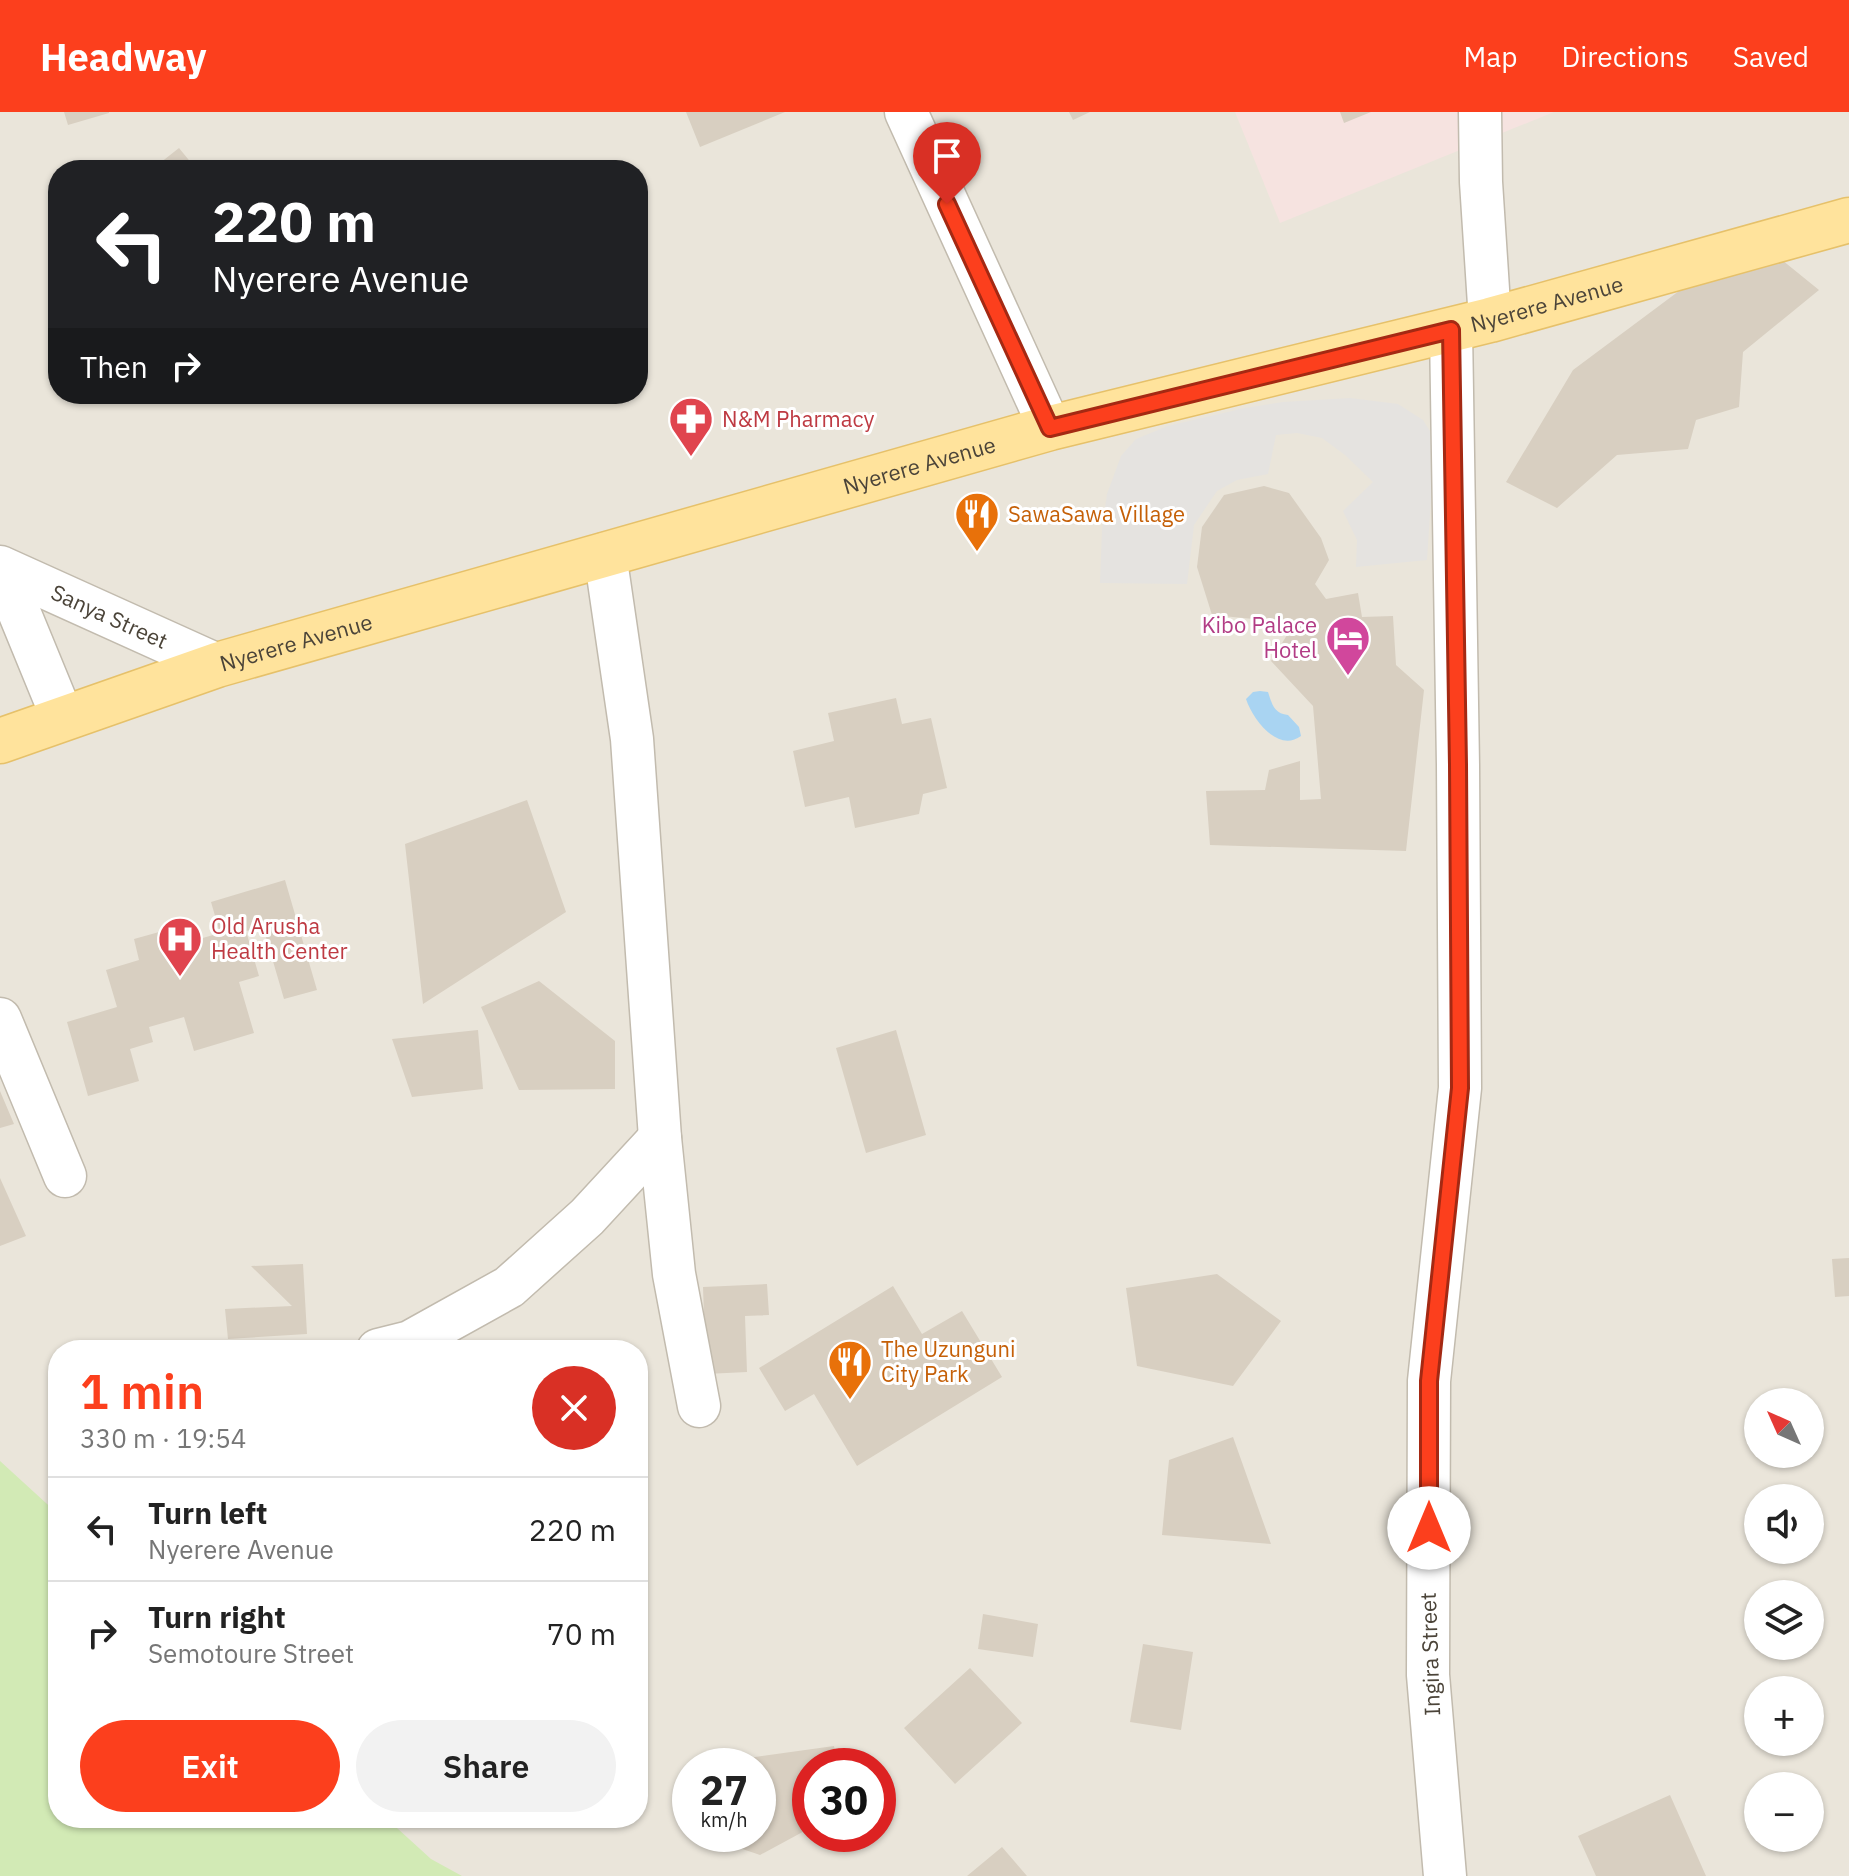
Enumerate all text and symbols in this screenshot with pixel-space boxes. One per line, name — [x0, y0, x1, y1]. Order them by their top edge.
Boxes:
text: Headway — [40, 32, 207, 81]
text: Map — [1463, 38, 1517, 75]
text: Directions — [1561, 38, 1689, 75]
text: Saved — [1733, 38, 1809, 75]
pin — [913, 122, 981, 204]
icon: arrive — [925, 134, 969, 178]
text: 220 m — [212, 185, 376, 257]
icon: left — [80, 192, 184, 296]
text: Nyerere Avenue — [212, 255, 469, 302]
street label: Nyerere Avenue — [1467, 269, 1626, 338]
icon: right — [164, 344, 208, 388]
text: Then — [80, 347, 148, 386]
pharmacy icon: N&M Pharmacy — [667, 395, 715, 458]
place label: N&M Pharmacy — [722, 404, 875, 433]
street label: Nyerere Avenue — [839, 429, 999, 500]
restaurant icon: SawaSawa Village — [953, 490, 1001, 553]
place label: SawaSawa Village — [1008, 499, 1185, 528]
street label: Sanya Street — [47, 577, 172, 655]
street label: Nyerere Avenue — [216, 607, 375, 678]
place label: Kibo Palace Hotel — [1202, 610, 1317, 664]
hotel icon: Kibo Palace Hotel — [1324, 614, 1372, 677]
place label: Old Arusha Health Center — [211, 911, 348, 965]
hospital icon: Old Arusha Health Center — [156, 915, 204, 978]
place label: The Uzunguni City Park — [881, 1334, 1016, 1388]
restaurant icon: The Uzunguni City Park — [826, 1338, 874, 1401]
text: 1 min — [80, 1360, 204, 1422]
button: close — [532, 1366, 616, 1450]
north arrow — [1744, 1388, 1824, 1468]
map controls — [1744, 1388, 1824, 1852]
text: 330 m · 19:54 — [80, 1421, 246, 1455]
button: sound — [1744, 1484, 1824, 1564]
position arrow — [1387, 1486, 1471, 1570]
text: Turn left — [148, 1493, 267, 1532]
icon: left — [80, 1507, 124, 1551]
text: 220 m — [529, 1510, 616, 1549]
text: Nyerere Avenue — [148, 1532, 334, 1566]
button: layers — [1744, 1580, 1824, 1660]
street label: Ingira Street — [1413, 1592, 1446, 1716]
text: Turn right — [148, 1597, 286, 1636]
icon: right — [80, 1611, 124, 1655]
text: 70 m — [547, 1614, 616, 1653]
text: Semotoure Street — [148, 1636, 354, 1670]
button: + — [1744, 1676, 1824, 1756]
button: Exit — [80, 1720, 340, 1812]
button: Share — [356, 1720, 616, 1812]
speed limit sign: 30 — [792, 1748, 896, 1852]
text: 27 — [700, 1764, 748, 1816]
button: − — [1744, 1772, 1824, 1852]
text: km/h — [700, 1806, 748, 1833]

